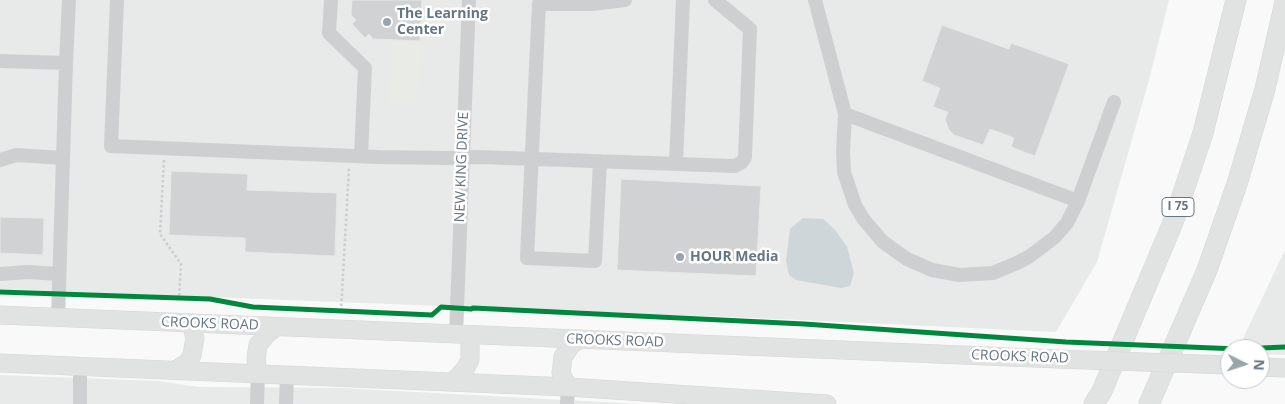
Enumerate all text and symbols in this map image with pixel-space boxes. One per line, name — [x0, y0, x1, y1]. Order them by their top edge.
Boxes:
place label: The Learning Center — [397, 6, 488, 38]
marker: The Learning Center — [381, 16, 393, 28]
street label: NEW KING DRIVE — [452, 111, 472, 223]
road number: I 75 — [1162, 198, 1194, 216]
place label: HOUR Media — [690, 249, 778, 265]
marker: HOUR Media — [674, 251, 686, 263]
street label: CROOKS ROAD — [161, 314, 259, 334]
street label: CROOKS ROAD — [566, 331, 664, 351]
north arrow — [1220, 339, 1270, 389]
street label: CROOKS ROAD — [971, 347, 1069, 367]
text: N — [1250, 359, 1269, 371]

